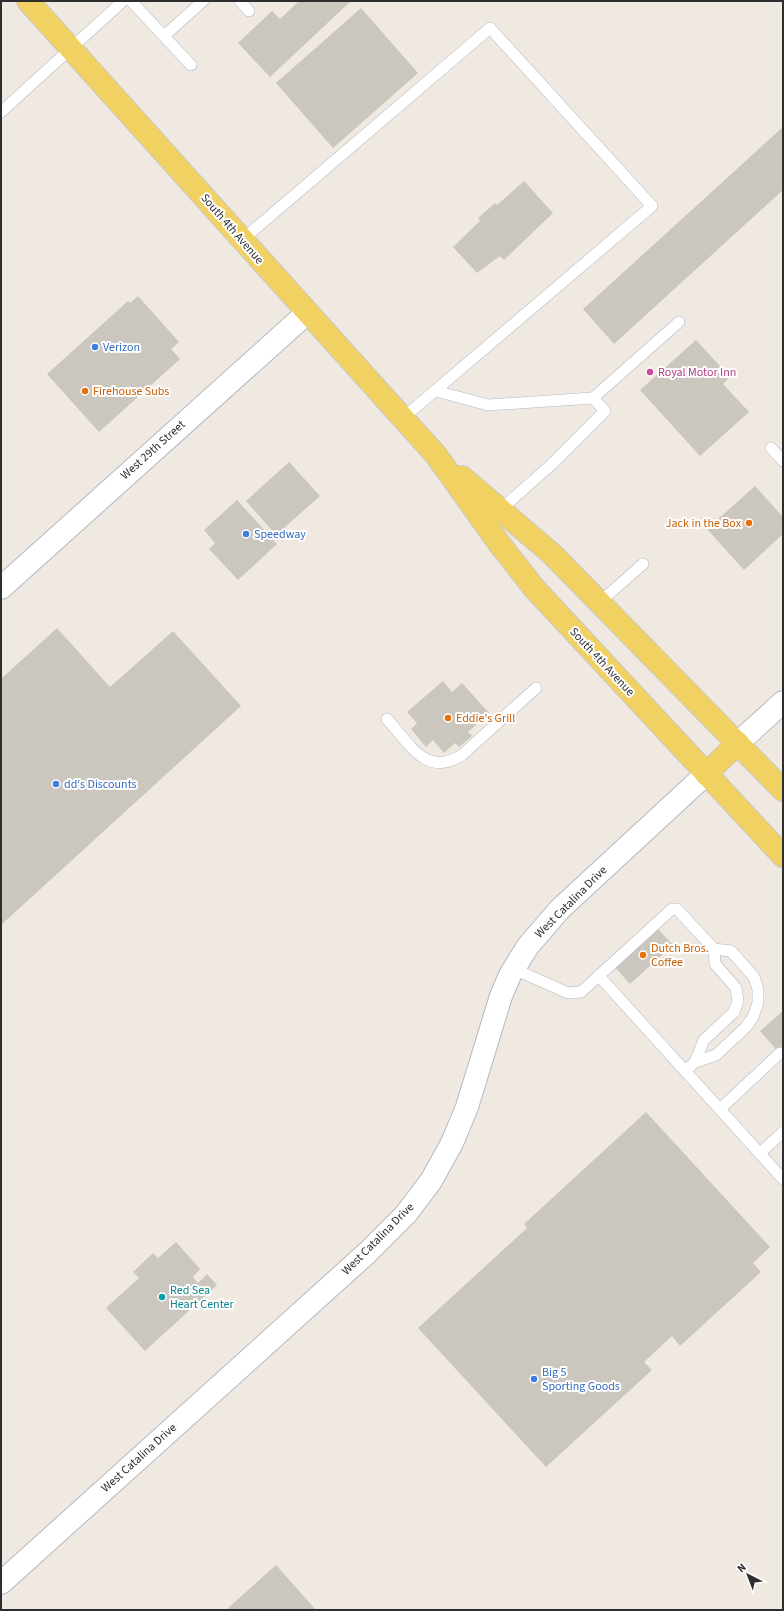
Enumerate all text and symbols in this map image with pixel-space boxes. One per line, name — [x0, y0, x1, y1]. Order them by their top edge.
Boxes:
street label: South 4th Avenue — [197, 190, 267, 268]
place label: Verizon — [103, 339, 140, 356]
marker: Verizon — [90, 342, 100, 352]
place label: Royal Motor Inn — [658, 364, 736, 381]
marker: Royal Motor Inn — [645, 367, 655, 377]
place label: Firehouse Subs — [93, 383, 169, 400]
marker: Firehouse Subs — [80, 386, 90, 396]
street label: West 29th Street — [117, 416, 189, 484]
place label: Jack in the Box — [666, 515, 742, 532]
marker: Jack in the Box — [744, 518, 754, 528]
place label: Speedway — [254, 526, 306, 543]
marker: Speedway — [241, 529, 251, 539]
street label: South 4th Avenue — [566, 624, 638, 700]
place label: Eddie's Grill — [456, 710, 515, 727]
marker: Eddie's Grill — [443, 713, 453, 723]
place label: dd's Discounts — [64, 776, 137, 793]
marker: dd's Discounts — [51, 779, 61, 789]
street label: West Catalina Drive — [531, 862, 611, 942]
place label: Dutch Bros. Coffee — [651, 940, 709, 971]
marker: Dutch Bros. Coffee — [638, 950, 648, 960]
street label: West Catalina Drive — [338, 1199, 418, 1279]
place label: Red Sea Heart Center — [170, 1282, 234, 1313]
marker: Red Sea Heart Center — [157, 1292, 167, 1302]
place label: Big 5 Sporting Goods — [542, 1364, 620, 1395]
marker: Big 5 Sporting Goods — [529, 1374, 539, 1384]
street label: West Catalina Drive — [98, 1419, 180, 1497]
north arrow — [728, 1555, 768, 1595]
text: N — [734, 1560, 749, 1576]

